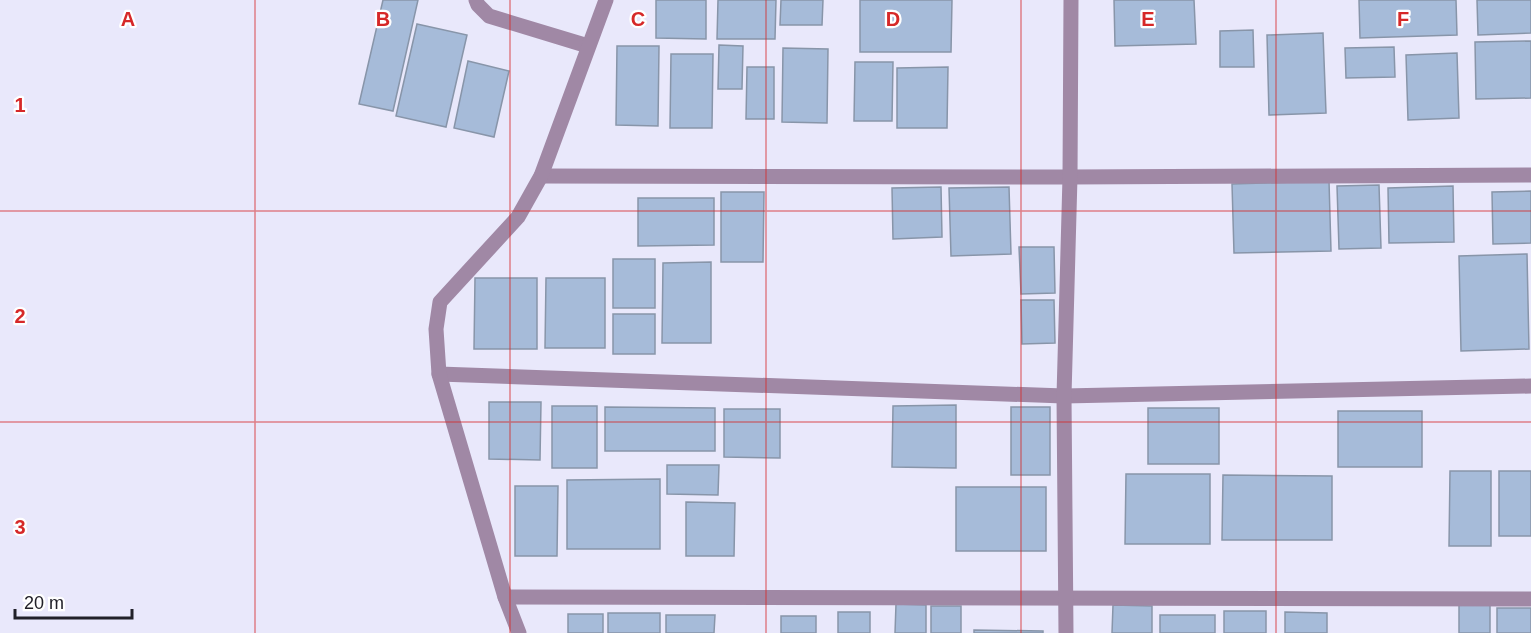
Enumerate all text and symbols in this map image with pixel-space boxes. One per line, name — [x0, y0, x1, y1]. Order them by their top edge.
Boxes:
text: A — [121, 8, 135, 30]
text: B — [376, 8, 390, 30]
text: C — [631, 8, 645, 30]
text: D — [886, 8, 900, 30]
text: E — [1141, 8, 1155, 30]
text: F — [1397, 8, 1409, 30]
text: 1 — [14, 94, 26, 116]
text: 2 — [14, 305, 26, 327]
text: 3 — [14, 516, 26, 538]
scale bar — [15, 582, 132, 620]
text: 20 m — [24, 593, 64, 613]

